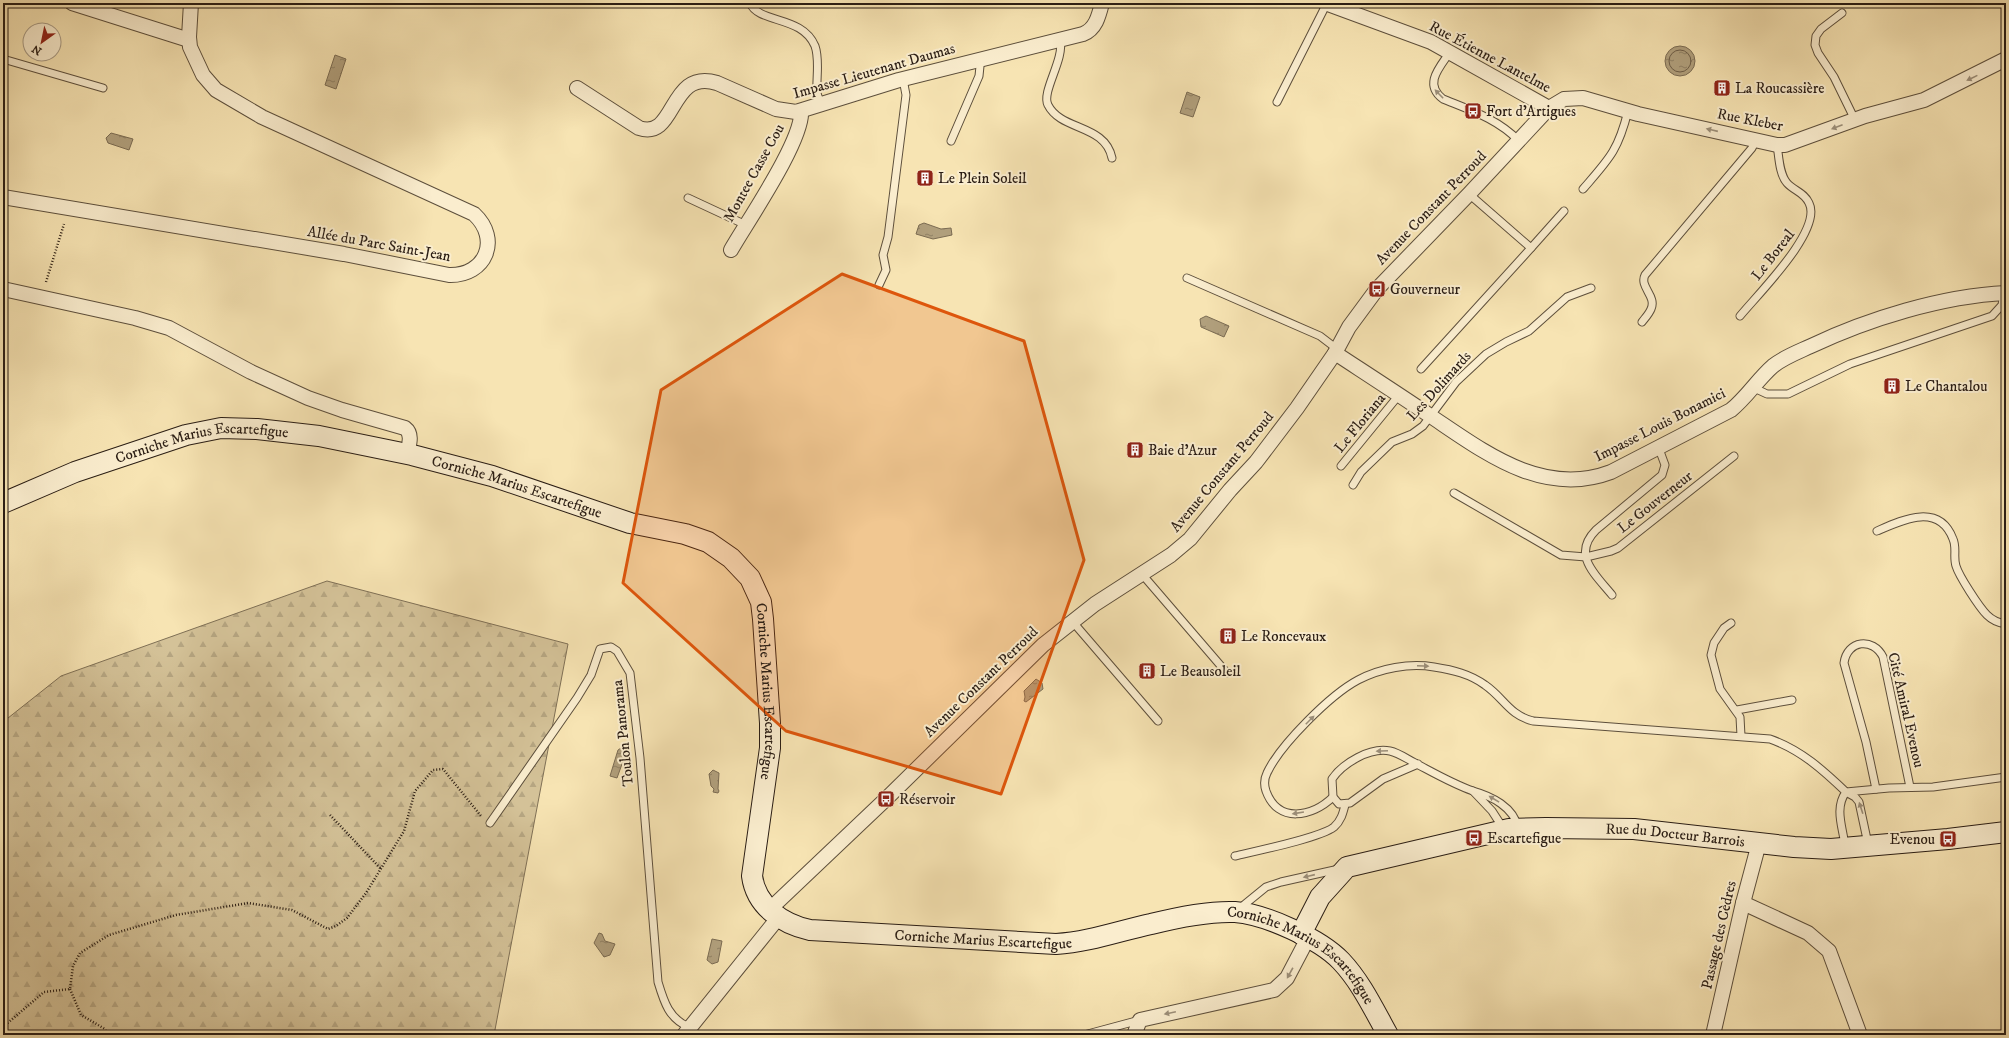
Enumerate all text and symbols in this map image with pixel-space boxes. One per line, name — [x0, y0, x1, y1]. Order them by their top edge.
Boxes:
street label: Rue Étienne Lantelme — [1426, 17, 1554, 97]
north arrow — [22, 22, 62, 62]
street label: Impasse Lieutenant Daumas — [791, 39, 957, 103]
text: N — [29, 41, 45, 58]
one-way arrow — [1966, 75, 1977, 81]
building icon: La Roucassière — [1712, 78, 1732, 98]
place label: La Roucassière — [1735, 79, 1825, 98]
one-way arrow — [1434, 89, 1443, 99]
bus stop icon: Fort d'Artigues — [1463, 101, 1483, 121]
place label: Fort d'Artigues — [1486, 102, 1576, 121]
street label: Rue Kleber — [1715, 104, 1785, 136]
street label: Montee Casse Cou — [719, 121, 789, 225]
one-way arrow — [1830, 124, 1842, 130]
one-way arrow — [1706, 126, 1718, 132]
street label: Avenue Constant Perroud — [1372, 147, 1491, 269]
building icon: Le Plein Soleil — [915, 168, 935, 188]
place label: Le Plein Soleil — [938, 169, 1027, 188]
street label: Allée du Parc Saint-Jean — [306, 222, 452, 266]
street label: Le Boreal — [1747, 225, 1799, 284]
bus stop icon: Gouverneur — [1367, 279, 1387, 299]
place label: Gouverneur — [1390, 280, 1461, 299]
street label: Les Dolimards — [1403, 347, 1475, 425]
building icon: Le Chantalou — [1882, 376, 1902, 396]
place label: Le Chantalou — [1905, 377, 1987, 396]
street label: Impasse Louis Bonamici — [1591, 384, 1729, 466]
street label: Le Floriana — [1330, 389, 1390, 457]
street label: Avenue Constant Perroud — [1166, 407, 1278, 536]
street label: Corniche Marius Escartefigue — [113, 418, 290, 467]
building icon: Baie d’Azur — [1125, 440, 1145, 460]
place label: Baie d’Azur — [1148, 441, 1217, 460]
street label: Corniche Marius Escartefigue — [430, 451, 605, 522]
street label: Le Gouverneur — [1614, 466, 1697, 537]
street label: Corniche Marius Escartefigue — [752, 602, 780, 781]
street label: Avenue Constant Perroud — [920, 622, 1042, 741]
building icon: Le Roncevaux — [1218, 626, 1238, 646]
place label: Le Roncevaux — [1241, 627, 1327, 646]
street label: Cité Amiral Evenou — [1883, 650, 1929, 770]
building icon: Le Beausoleil — [1137, 661, 1157, 681]
place label: Le Beausoleil — [1160, 662, 1241, 681]
one-way arrow — [1417, 663, 1429, 670]
street label: Toulon Panorama — [608, 678, 638, 787]
one-way arrow — [1305, 715, 1315, 725]
one-way arrow — [1376, 748, 1388, 755]
bus stop icon: Réservoir — [876, 789, 896, 809]
place label: Réservoir — [899, 790, 956, 809]
one-way arrow — [1489, 795, 1499, 803]
one-way arrow — [1858, 802, 1864, 814]
one-way arrow — [1292, 810, 1304, 816]
street label: Rue du Docteur Barrois — [1606, 819, 1746, 851]
bus stop icon: Escartefigue — [1464, 828, 1484, 848]
place label: Escartefigue — [1487, 829, 1561, 848]
bus stop icon: Evenou — [1938, 829, 1958, 849]
place label: Evenou — [1890, 830, 1935, 849]
one-way arrow — [1303, 873, 1315, 879]
street label: Passage des Cèdres — [1697, 879, 1741, 991]
street label: Corniche Marius Escartefigue — [1227, 902, 1379, 1008]
street label: Corniche Marius Escartefigue — [894, 925, 1073, 954]
one-way arrow — [1287, 967, 1293, 979]
one-way arrow — [1164, 1010, 1177, 1016]

